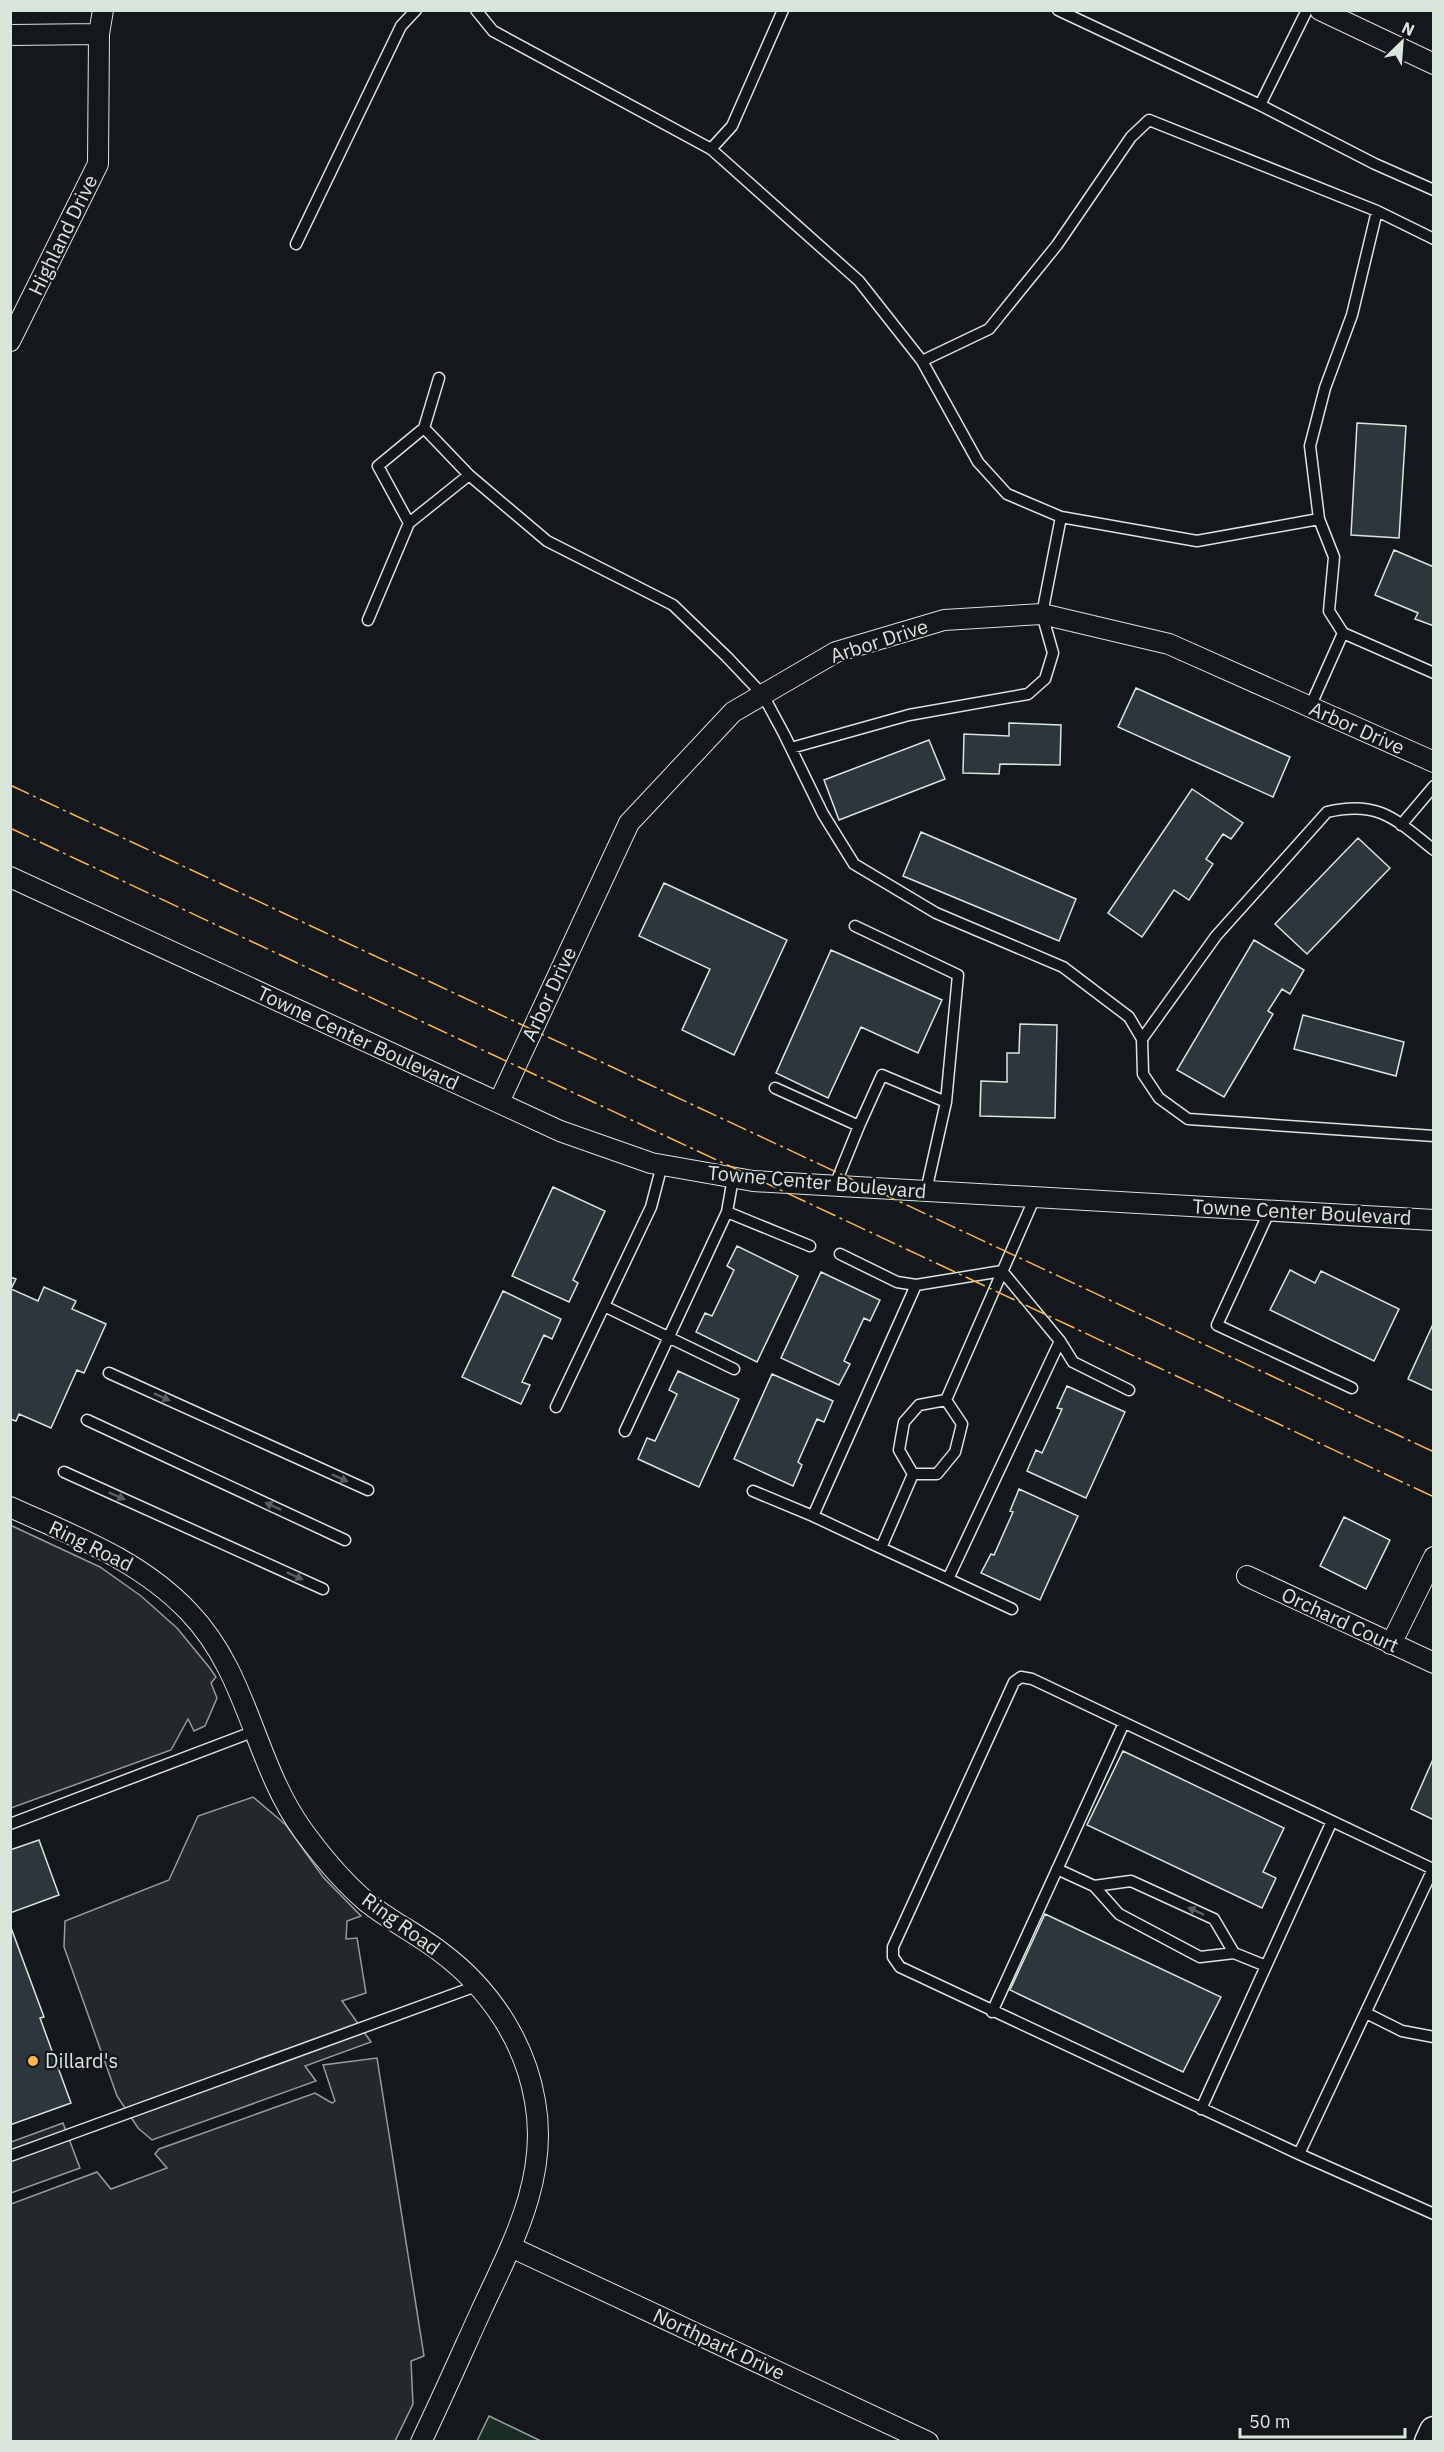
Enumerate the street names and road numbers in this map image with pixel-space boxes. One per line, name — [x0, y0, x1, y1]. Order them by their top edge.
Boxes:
street label: Highland Drive — [22, 170, 103, 300]
street label: Arbor Drive — [826, 612, 931, 669]
street label: Arbor Drive — [1305, 695, 1409, 761]
street label: Arbor Drive — [515, 942, 582, 1045]
street label: Towne Center Boulevard — [253, 979, 463, 1096]
street label: Towne Center Boulevard — [707, 1158, 928, 1205]
street label: Towne Center Boulevard — [1192, 1192, 1412, 1231]
street label: Ring Road — [45, 1514, 138, 1578]
street label: Orchard Court — [1277, 1581, 1403, 1659]
street label: Ring Road — [357, 1886, 446, 1961]
street label: Northpark Drive — [649, 2301, 789, 2386]

